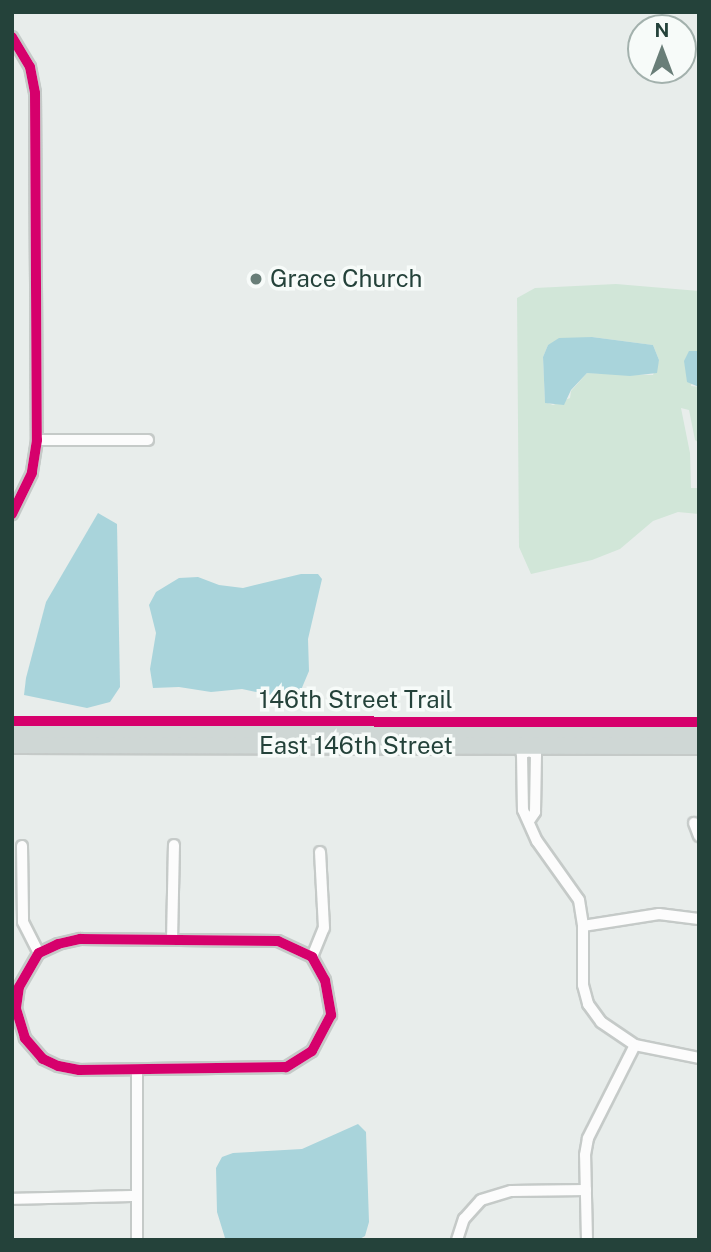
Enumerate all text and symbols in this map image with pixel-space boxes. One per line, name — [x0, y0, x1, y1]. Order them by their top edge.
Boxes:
north arrow — [627, 14, 697, 84]
text: N — [655, 19, 669, 41]
place label: Grace Church — [270, 265, 423, 293]
marker: Grace Church — [248, 271, 264, 287]
street label: 146th Street Trail — [259, 686, 453, 714]
street label: East 146th Street — [259, 732, 453, 760]

